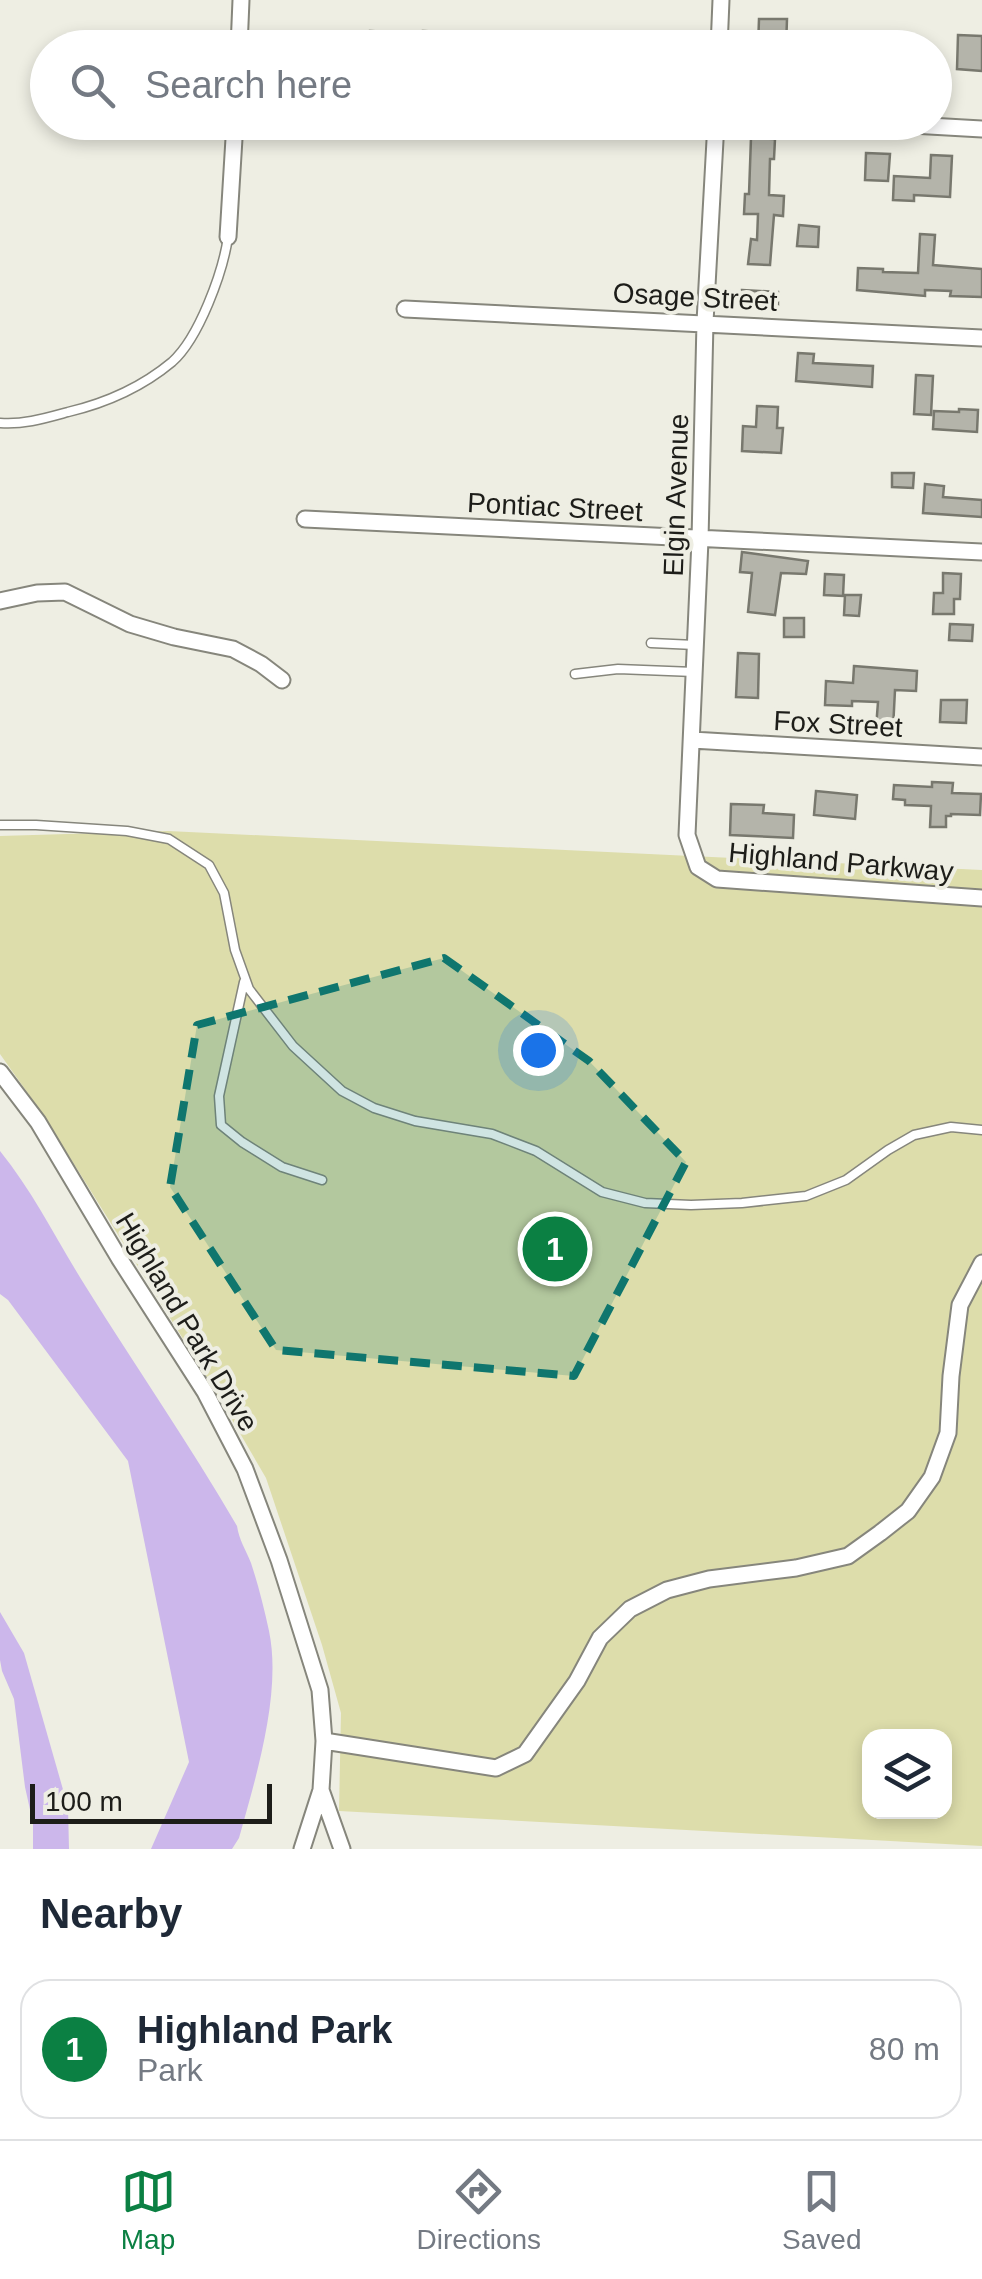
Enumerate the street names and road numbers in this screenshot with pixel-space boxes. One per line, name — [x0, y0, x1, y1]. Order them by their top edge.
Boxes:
street label: Osage Street — [612, 277, 778, 317]
street label: Elgin Avenue — [658, 413, 694, 577]
street label: Pontiac Street — [466, 487, 644, 527]
street label: Fox Street — [773, 705, 904, 743]
street label: Highland Parkway — [727, 837, 955, 887]
street label: Highland Park Drive — [110, 1207, 264, 1437]

